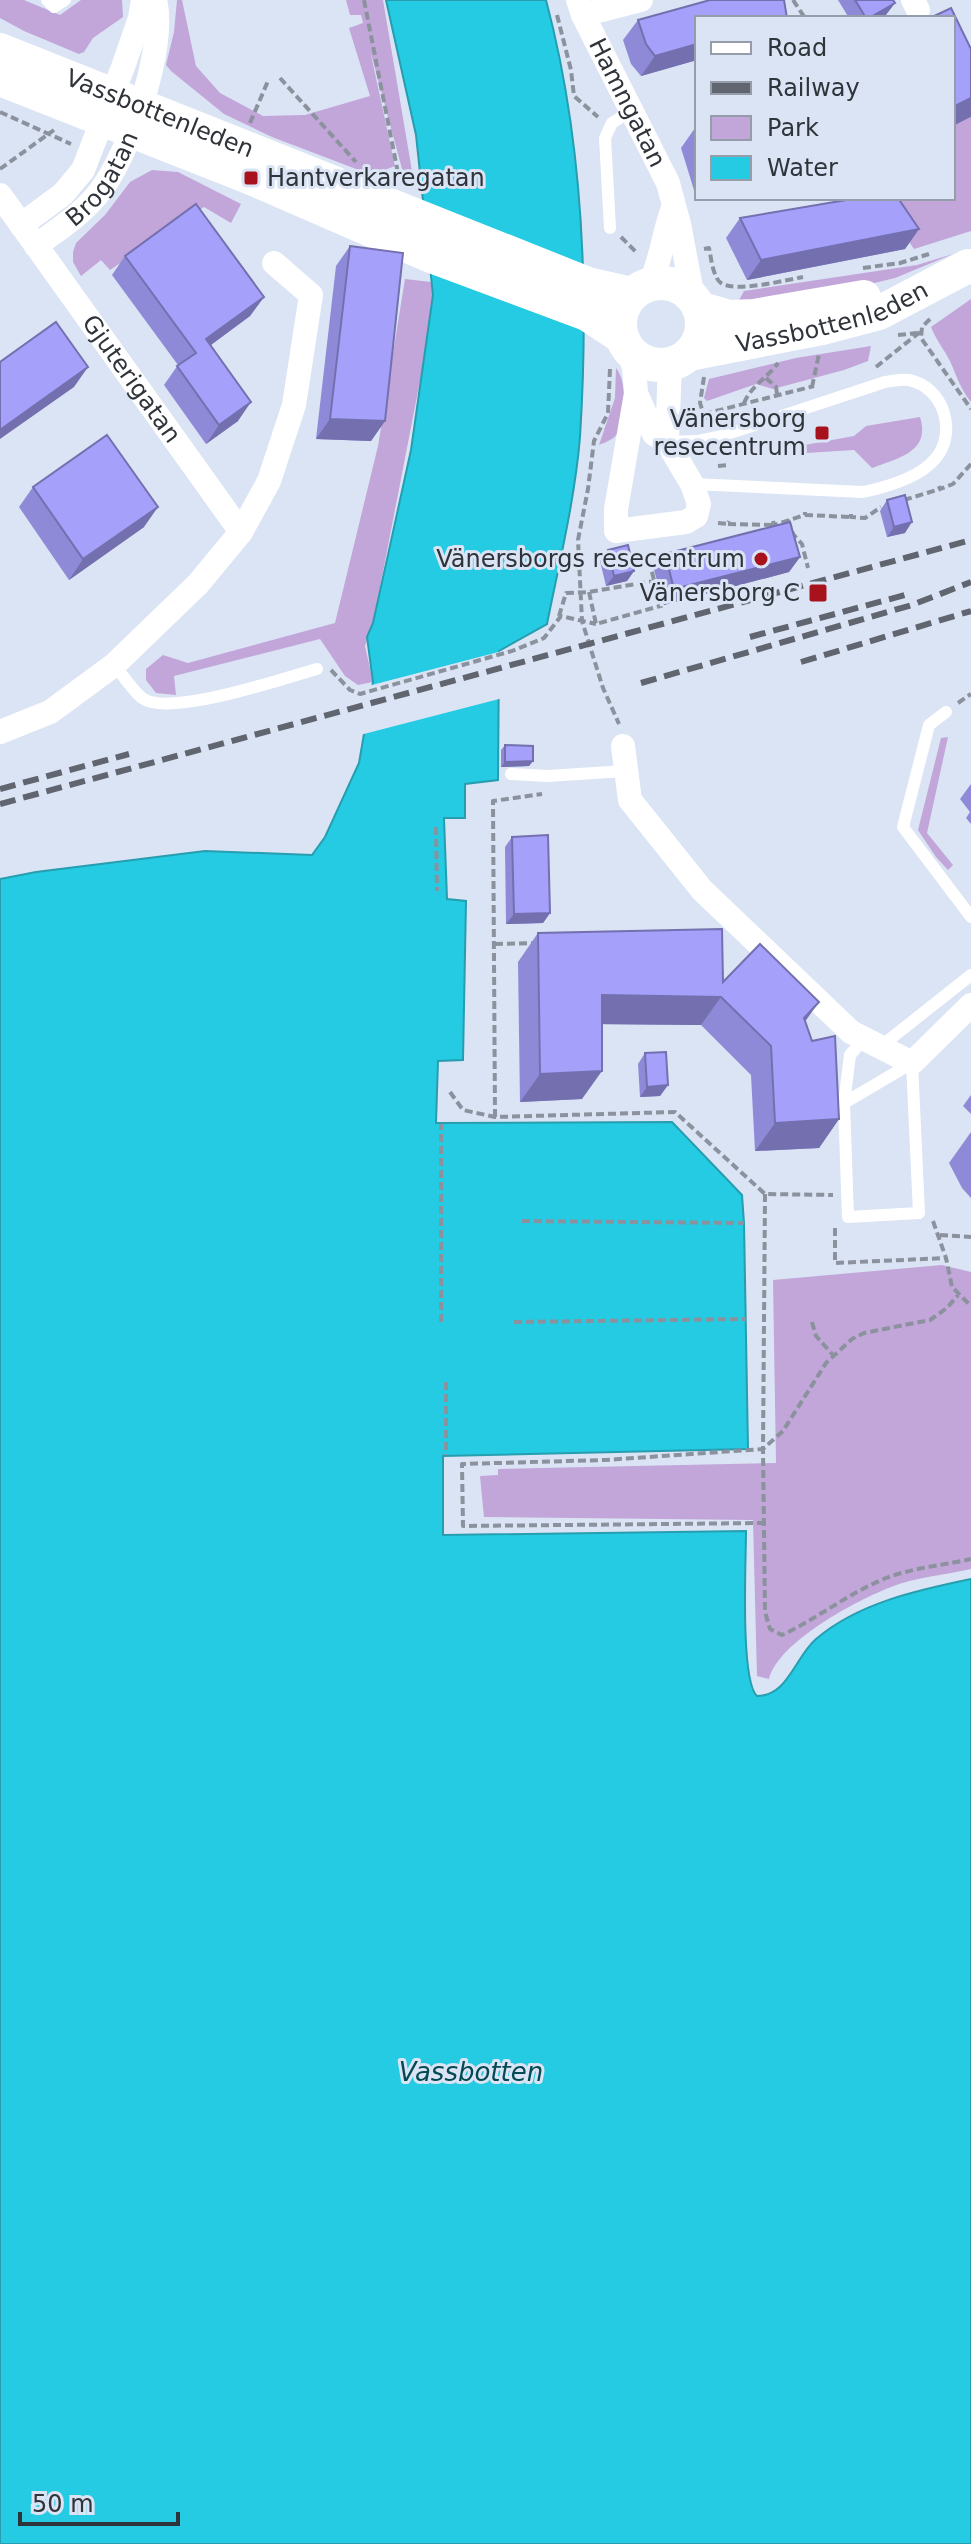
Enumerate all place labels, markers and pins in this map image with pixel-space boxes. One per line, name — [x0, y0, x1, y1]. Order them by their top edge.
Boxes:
place label: Hantverkaregatan — [267, 164, 485, 192]
marker: Hantverkaregatan — [242, 169, 260, 187]
place label: Vänersborg resecentrum — [654, 405, 806, 461]
marker: Vänersborg resecentrum — [813, 424, 831, 442]
place label: Vänersborgs resecentrum — [436, 545, 745, 573]
marker: Vänersborgs resecentrum — [752, 550, 770, 568]
place label: Vänersborg C — [639, 579, 800, 607]
marker: Vänersborg C — [807, 582, 829, 604]

